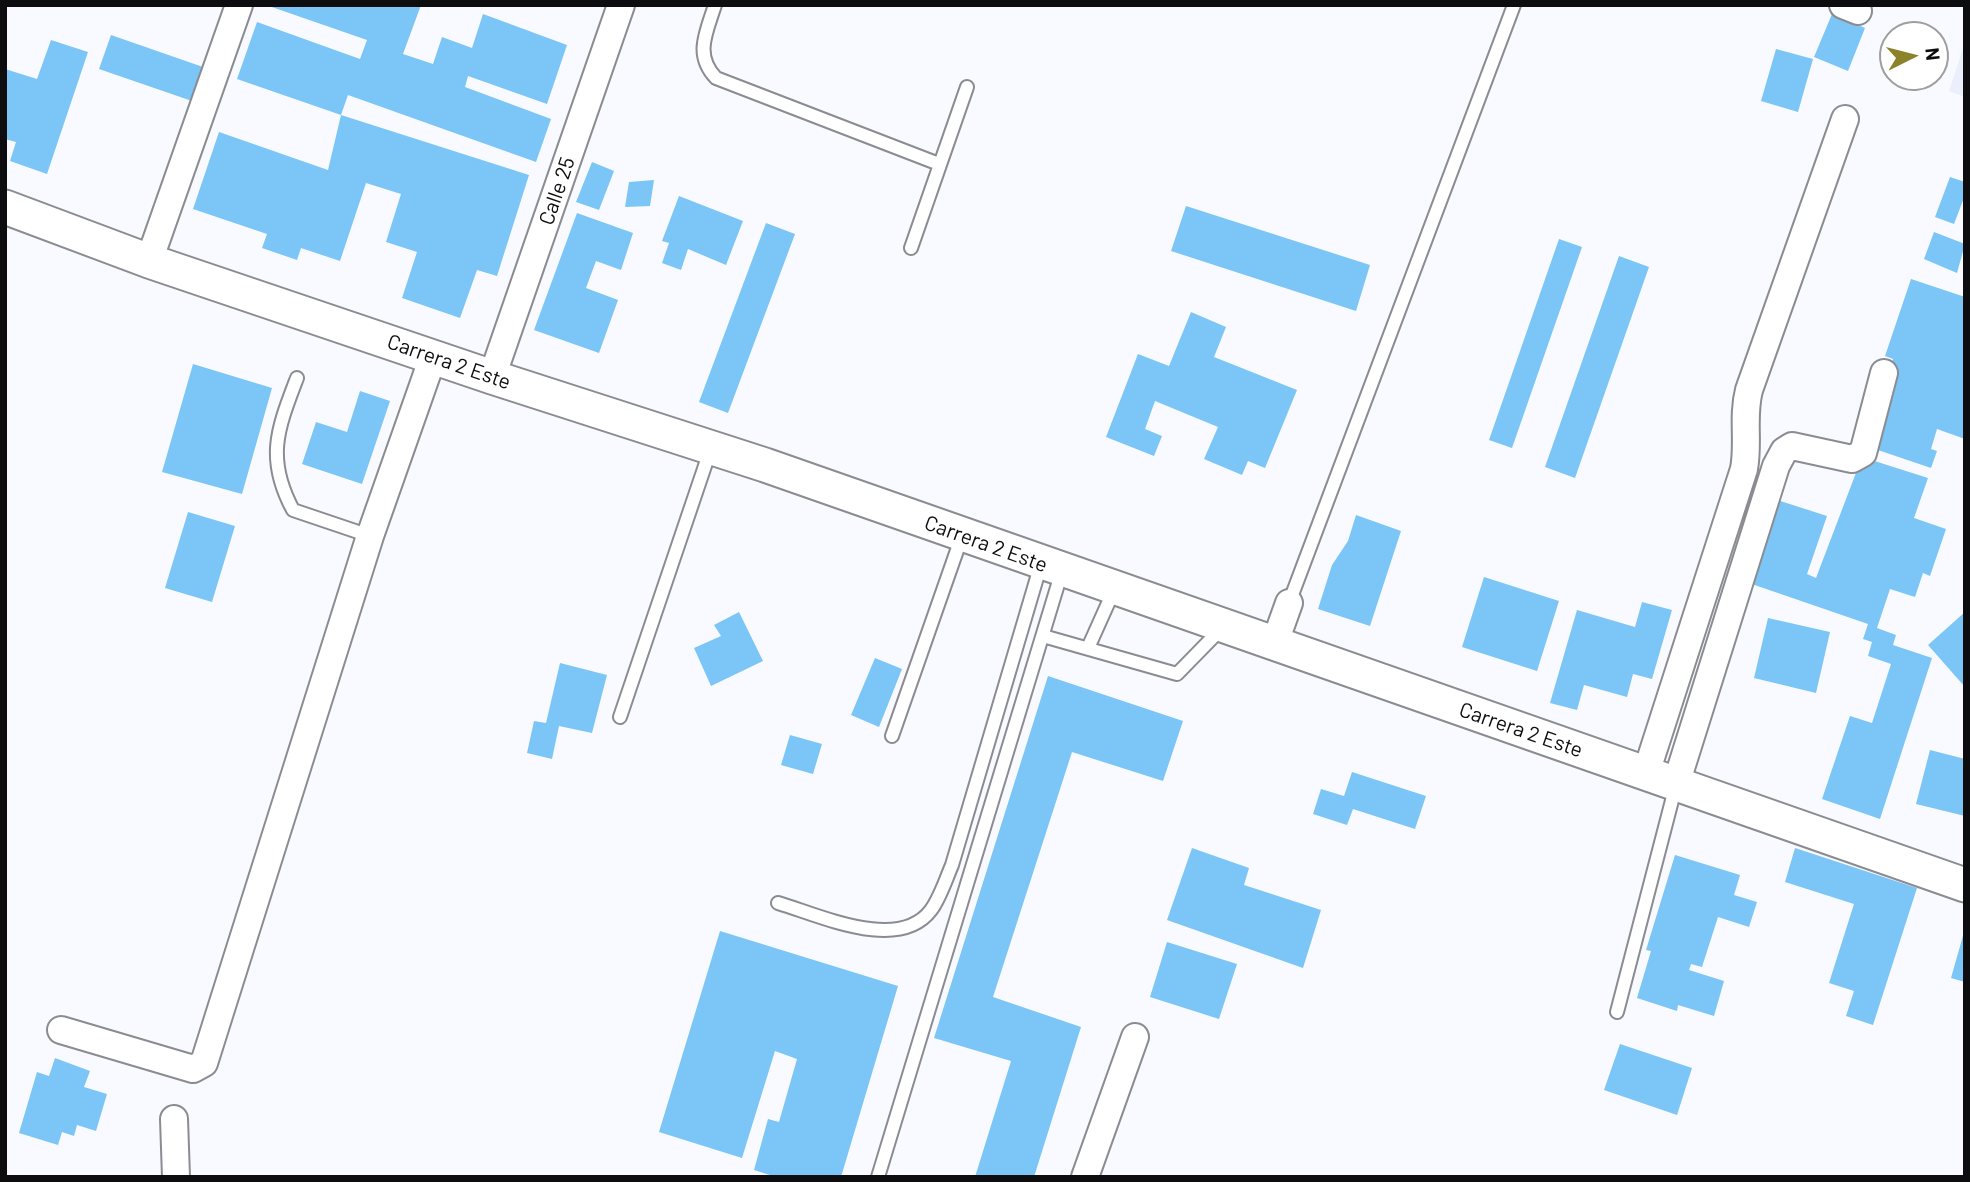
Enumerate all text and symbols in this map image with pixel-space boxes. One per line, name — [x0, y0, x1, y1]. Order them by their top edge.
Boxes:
north arrow — [1879, 21, 1949, 91]
text: N — [1921, 46, 1945, 61]
street label: Calle 25 — [534, 154, 580, 228]
street label: Carrera 2 Este — [384, 329, 514, 395]
street label: Carrera 2 Este — [921, 510, 1051, 578]
street label: Carrera 2 Este — [1456, 697, 1586, 763]

